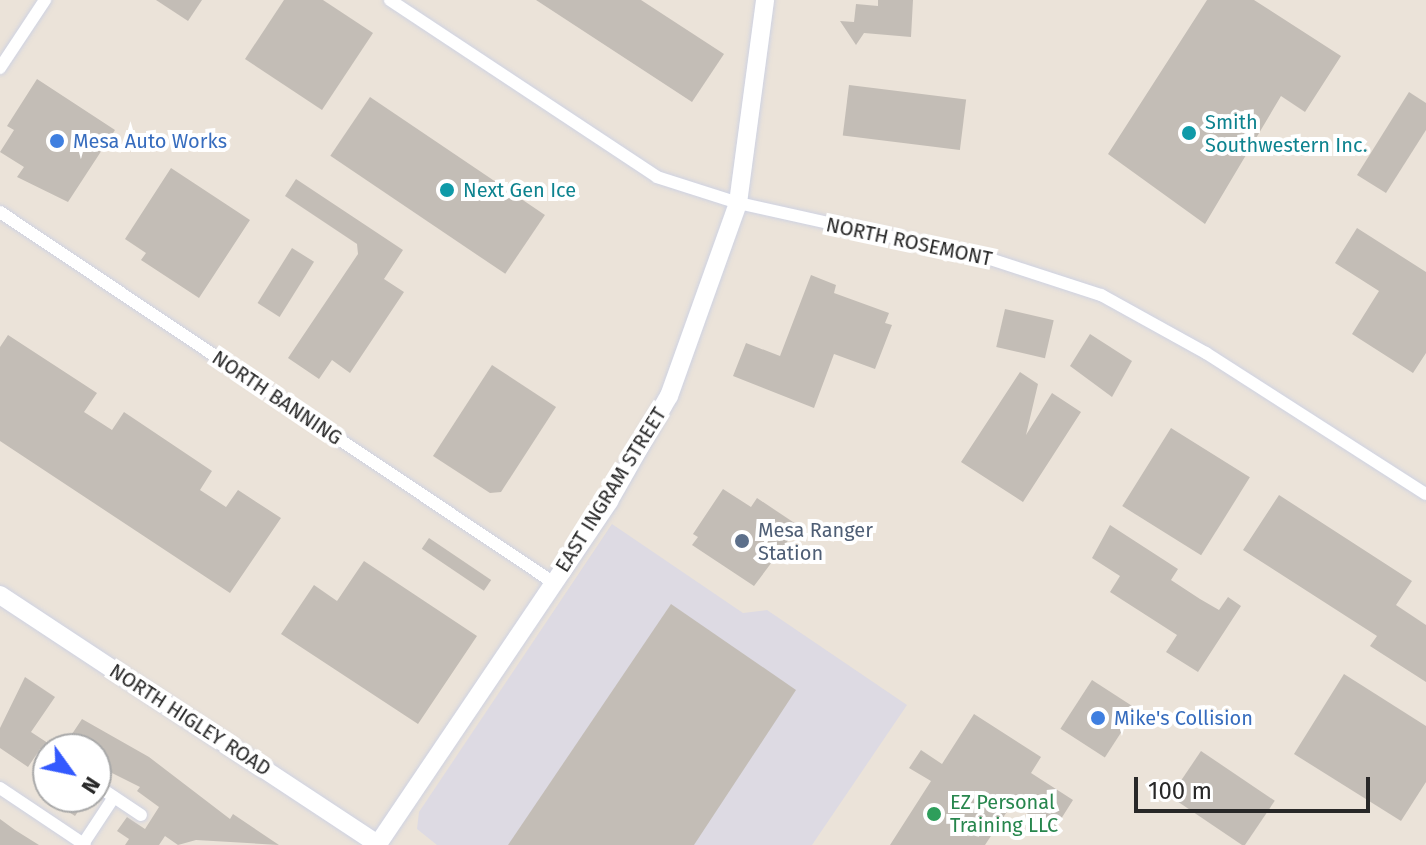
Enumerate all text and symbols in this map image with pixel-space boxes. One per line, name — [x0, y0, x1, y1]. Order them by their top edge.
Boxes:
place label: Smith Southwestern Inc. — [1205, 110, 1367, 157]
marker: Smith Southwestern Inc. — [1180, 124, 1198, 142]
place label: Mesa Auto Works — [73, 129, 227, 153]
marker: Mesa Auto Works — [48, 132, 66, 150]
place label: Next Gen Ice — [463, 178, 576, 202]
marker: Next Gen Ice — [438, 181, 456, 199]
street label: NORTH ROSEMONT — [824, 213, 994, 271]
street label: NORTH BANNING — [208, 346, 346, 450]
street label: EAST INGRAM STREET — [551, 403, 671, 577]
place label: Mesa Ranger Station — [758, 518, 873, 565]
marker: Mesa Ranger Station — [733, 532, 751, 550]
street label: NORTH HIGLEY ROAD — [105, 659, 275, 781]
place label: Mike's Collision — [1114, 706, 1253, 730]
marker: Mike's Collision — [1089, 709, 1107, 727]
north arrow — [32, 733, 112, 813]
scale bar — [1138, 761, 1374, 811]
text: N — [76, 772, 106, 799]
text: 100 m — [1148, 777, 1212, 805]
place label: EZ Personal Training LLC — [950, 790, 1058, 837]
marker: EZ Personal Training LLC — [925, 805, 943, 823]

